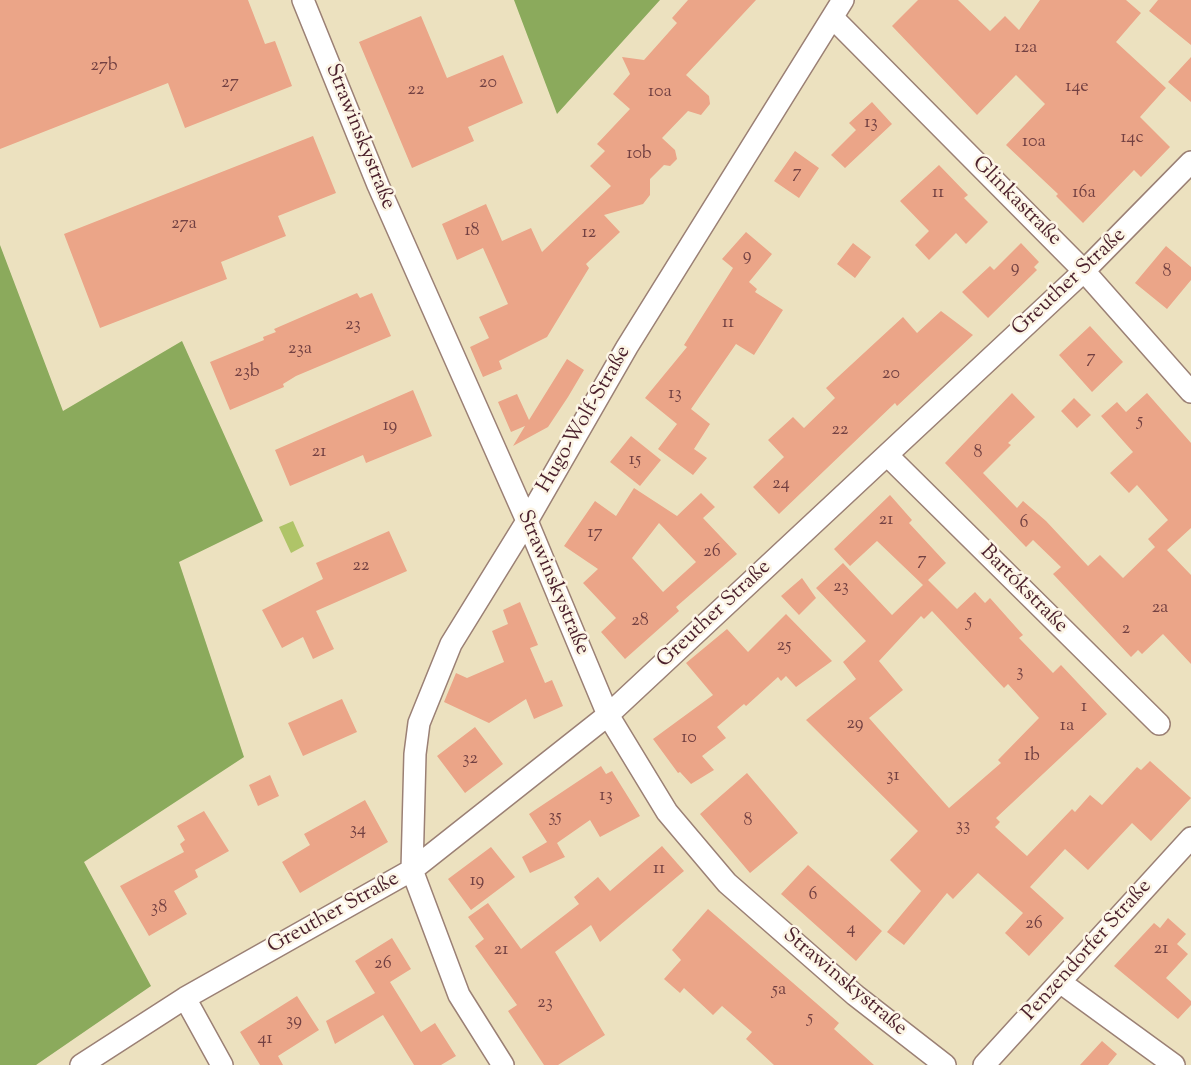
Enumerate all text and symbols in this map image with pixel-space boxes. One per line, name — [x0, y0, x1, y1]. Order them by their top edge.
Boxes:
house number: 12a — [1015, 38, 1037, 60]
house number: 27b — [90, 56, 118, 78]
street label: Strawinskystraße — [318, 61, 400, 213]
house number: 27 — [221, 73, 239, 95]
house number: 20 — [479, 73, 497, 95]
house number: 14e — [1065, 77, 1089, 99]
house number: 22 — [408, 80, 424, 102]
house number: 10a — [648, 82, 672, 104]
house number: 13 — [864, 113, 878, 135]
house number: 14c — [1120, 128, 1144, 150]
house number: 10a — [1022, 132, 1046, 154]
house number: 10b — [626, 144, 652, 166]
street label: Glinkastraße — [966, 152, 1066, 252]
house number: 7 — [792, 163, 802, 185]
house number: 11 — [932, 183, 944, 205]
house number: 16a — [1072, 183, 1096, 205]
house number: 27a — [171, 214, 197, 236]
house number: 18 — [464, 221, 480, 243]
house number: 12 — [582, 223, 596, 245]
street label: Greuther Straße — [1008, 224, 1132, 342]
house number: 9 — [743, 246, 751, 268]
house number: 9 — [1011, 258, 1019, 280]
house number: 8 — [1163, 262, 1171, 284]
house number: 11 — [722, 313, 734, 335]
house number: 23 — [345, 315, 361, 337]
house number: 23a — [288, 339, 312, 361]
street label: Hugo-Wolf-Straße — [533, 342, 637, 498]
house number: 7 — [1086, 348, 1096, 370]
house number: 23b — [234, 362, 260, 384]
house number: 20 — [882, 364, 900, 386]
house number: 13 — [668, 384, 682, 406]
house number: 5 — [1137, 411, 1143, 433]
house number: 19 — [383, 416, 397, 438]
house number: 22 — [832, 420, 848, 442]
house number: 21 — [312, 442, 326, 464]
house number: 8 — [974, 443, 982, 465]
house number: 15 — [629, 450, 641, 472]
house number: 24 — [772, 474, 790, 496]
street label: Strawinskystraße — [510, 507, 594, 659]
house number: 21 — [879, 510, 893, 532]
house number: 6 — [1020, 513, 1028, 535]
house number: 17 — [587, 523, 603, 545]
street label: Bartókstraße — [974, 541, 1072, 639]
house number: 26 — [703, 542, 721, 564]
house number: 7 — [917, 550, 927, 572]
house number: 22 — [353, 556, 369, 578]
street label: Greuther Straße — [653, 556, 777, 674]
house number: 23 — [833, 577, 849, 599]
house number: 2a — [1152, 598, 1168, 620]
house number: 28 — [631, 611, 649, 633]
house number: 5 — [966, 612, 972, 634]
house number: 2 — [1122, 619, 1130, 641]
house number: 25 — [777, 636, 791, 658]
house number: 3 — [1016, 662, 1024, 684]
house number: 1 — [1081, 697, 1087, 719]
house number: 29 — [846, 714, 864, 736]
house number: 1a — [1060, 716, 1074, 738]
house number: 10 — [681, 728, 697, 750]
house number: 1b — [1024, 746, 1040, 768]
house number: 32 — [462, 749, 478, 771]
house number: 31 — [886, 766, 900, 788]
house number: 13 — [599, 786, 613, 808]
house number: 35 — [548, 807, 562, 829]
house number: 8 — [744, 811, 752, 833]
house number: 33 — [956, 816, 970, 838]
house number: 34 — [350, 820, 366, 842]
house number: 11 — [653, 859, 665, 881]
street label: Greuther Straße — [264, 867, 404, 961]
house number: 19 — [470, 871, 484, 893]
street label: Penzendorfer Straße — [1018, 875, 1158, 1027]
house number: 6 — [809, 885, 817, 907]
house number: 38 — [151, 898, 167, 920]
house number: 26 — [1025, 914, 1043, 936]
house number: 4 — [846, 919, 856, 941]
street label: Strawinskystraße — [777, 924, 911, 1042]
house number: 21 — [1154, 939, 1168, 961]
house number: 21 — [494, 940, 508, 962]
house number: 26 — [374, 954, 392, 976]
house number: 5a — [772, 980, 786, 1002]
house number: 23 — [537, 993, 553, 1015]
house number: 5 — [807, 1008, 813, 1030]
house number: 39 — [286, 1011, 302, 1033]
house number: 41 — [257, 1029, 273, 1051]

